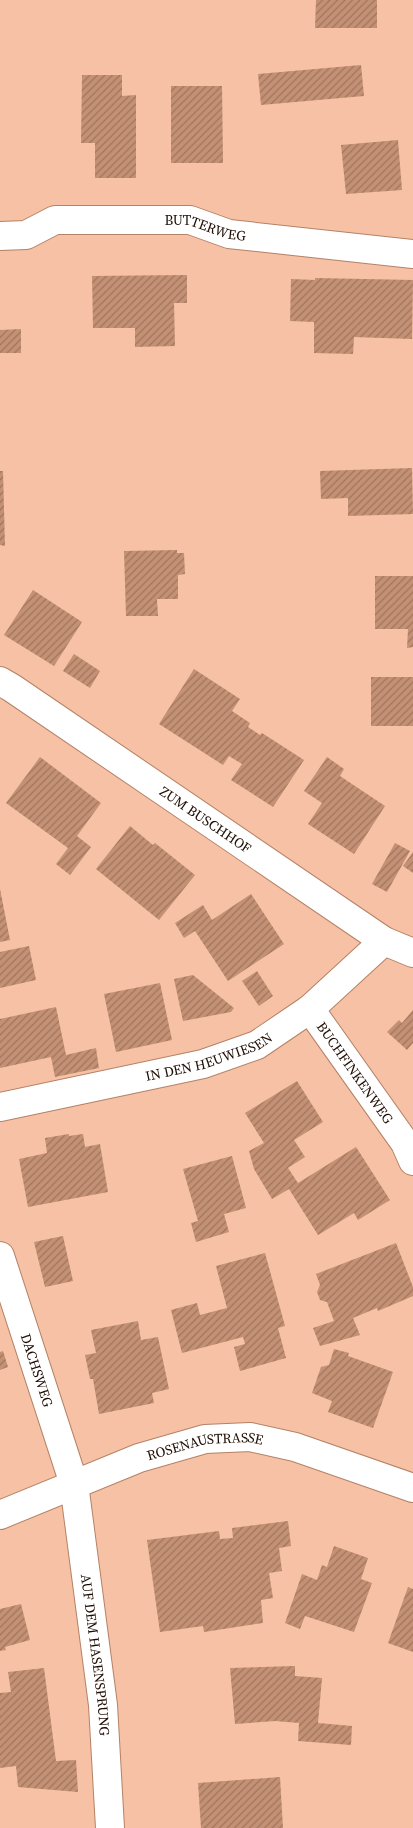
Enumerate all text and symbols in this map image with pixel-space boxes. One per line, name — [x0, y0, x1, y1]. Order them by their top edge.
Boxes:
street label: BUTTERWEG — [164, 210, 247, 246]
street label: ZUM BUSCHHOF — [156, 781, 255, 858]
street label: BUCHFINKENWEG — [312, 1018, 398, 1128]
street label: IN DEN HEUWIESEN — [143, 1027, 276, 1086]
street label: DACHSWEG — [16, 1331, 58, 1410]
street label: ROSENAUSTRASSE — [144, 1427, 265, 1465]
street label: AUF DEM HASENSPRUNG — [76, 1573, 115, 1737]

